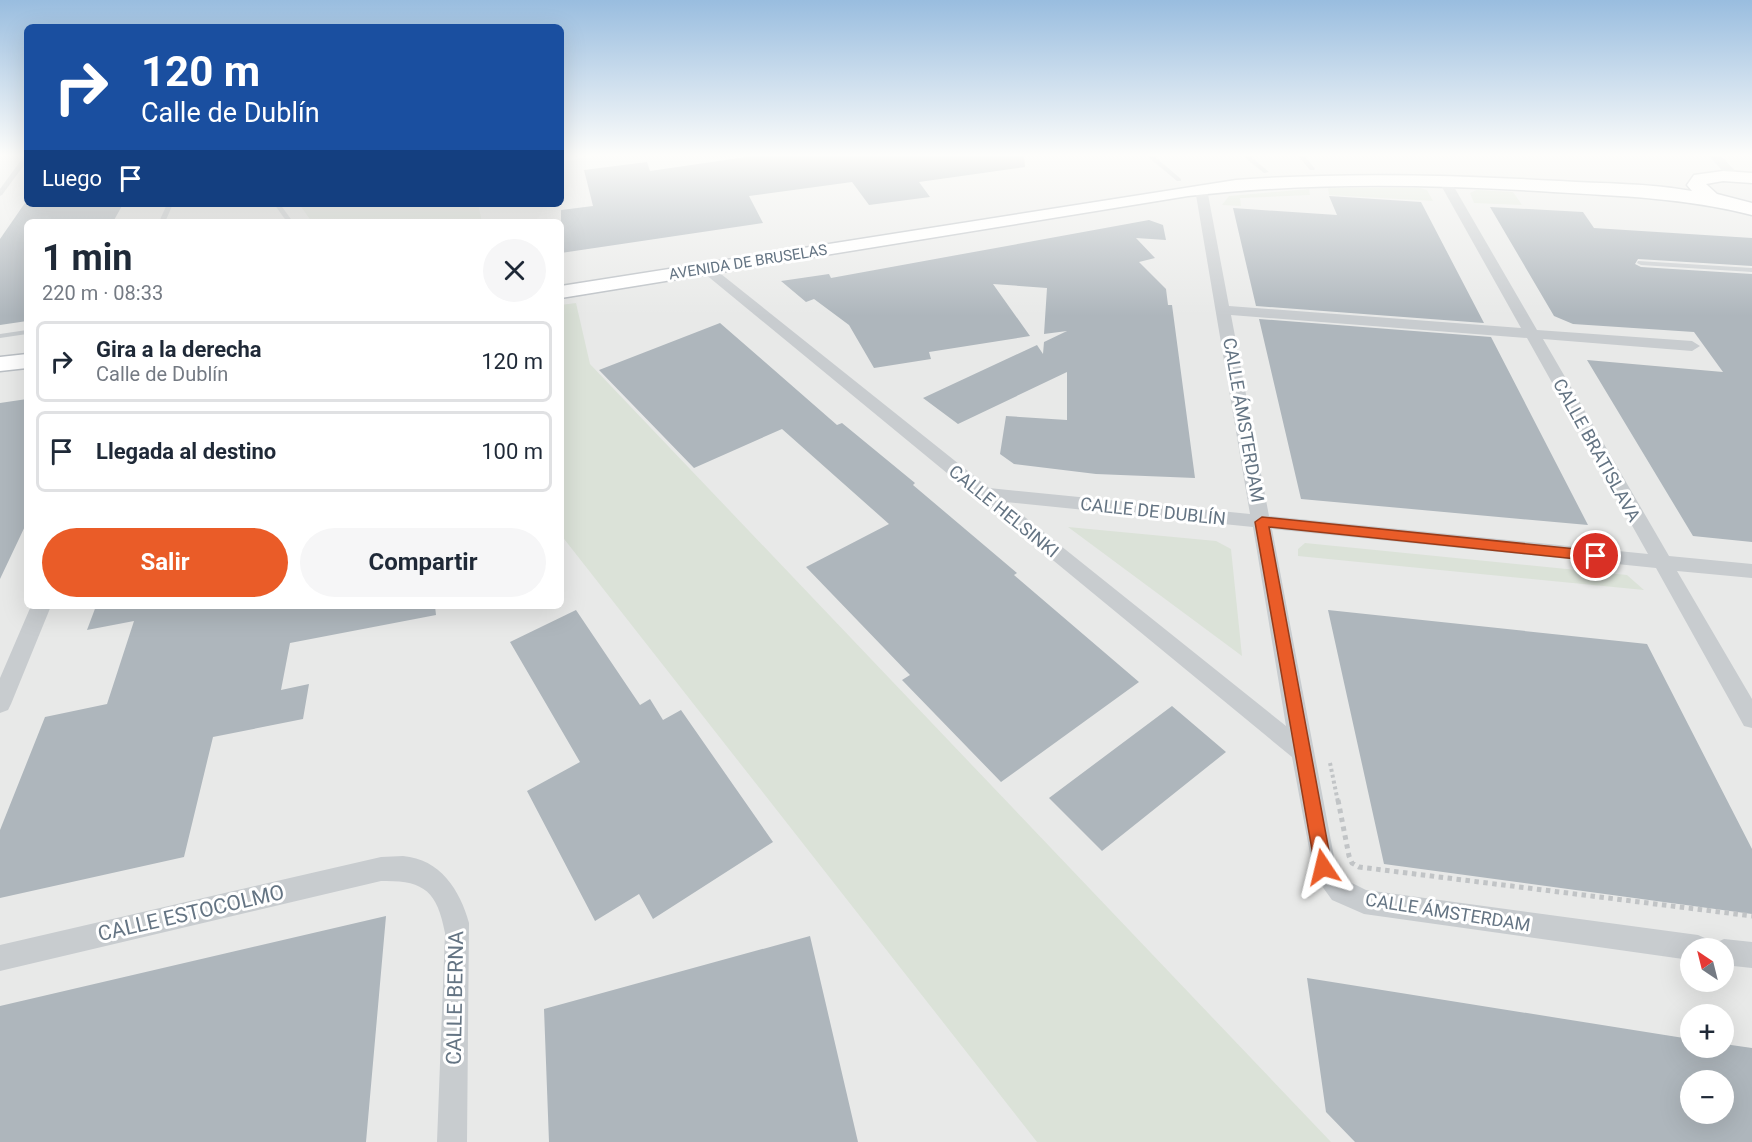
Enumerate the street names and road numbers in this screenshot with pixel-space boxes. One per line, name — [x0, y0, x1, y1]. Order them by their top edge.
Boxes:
street label: AVENIDA DE BRUSELAS — [668, 241, 828, 283]
street label: CALLE ÁMSTERDAM — [1219, 336, 1269, 504]
street label: CALLE BRATISLAVA — [1549, 375, 1645, 525]
street label: CALLE HELSINKI — [945, 460, 1063, 562]
street label: CALLE DE DUBLÍN — [1079, 493, 1227, 529]
street label: CALLE ESTOCOLMO — [96, 880, 286, 946]
street label: CALLE ÁMSTERDAM — [1364, 889, 1532, 935]
street label: CALLE BERNA — [442, 931, 468, 1065]

